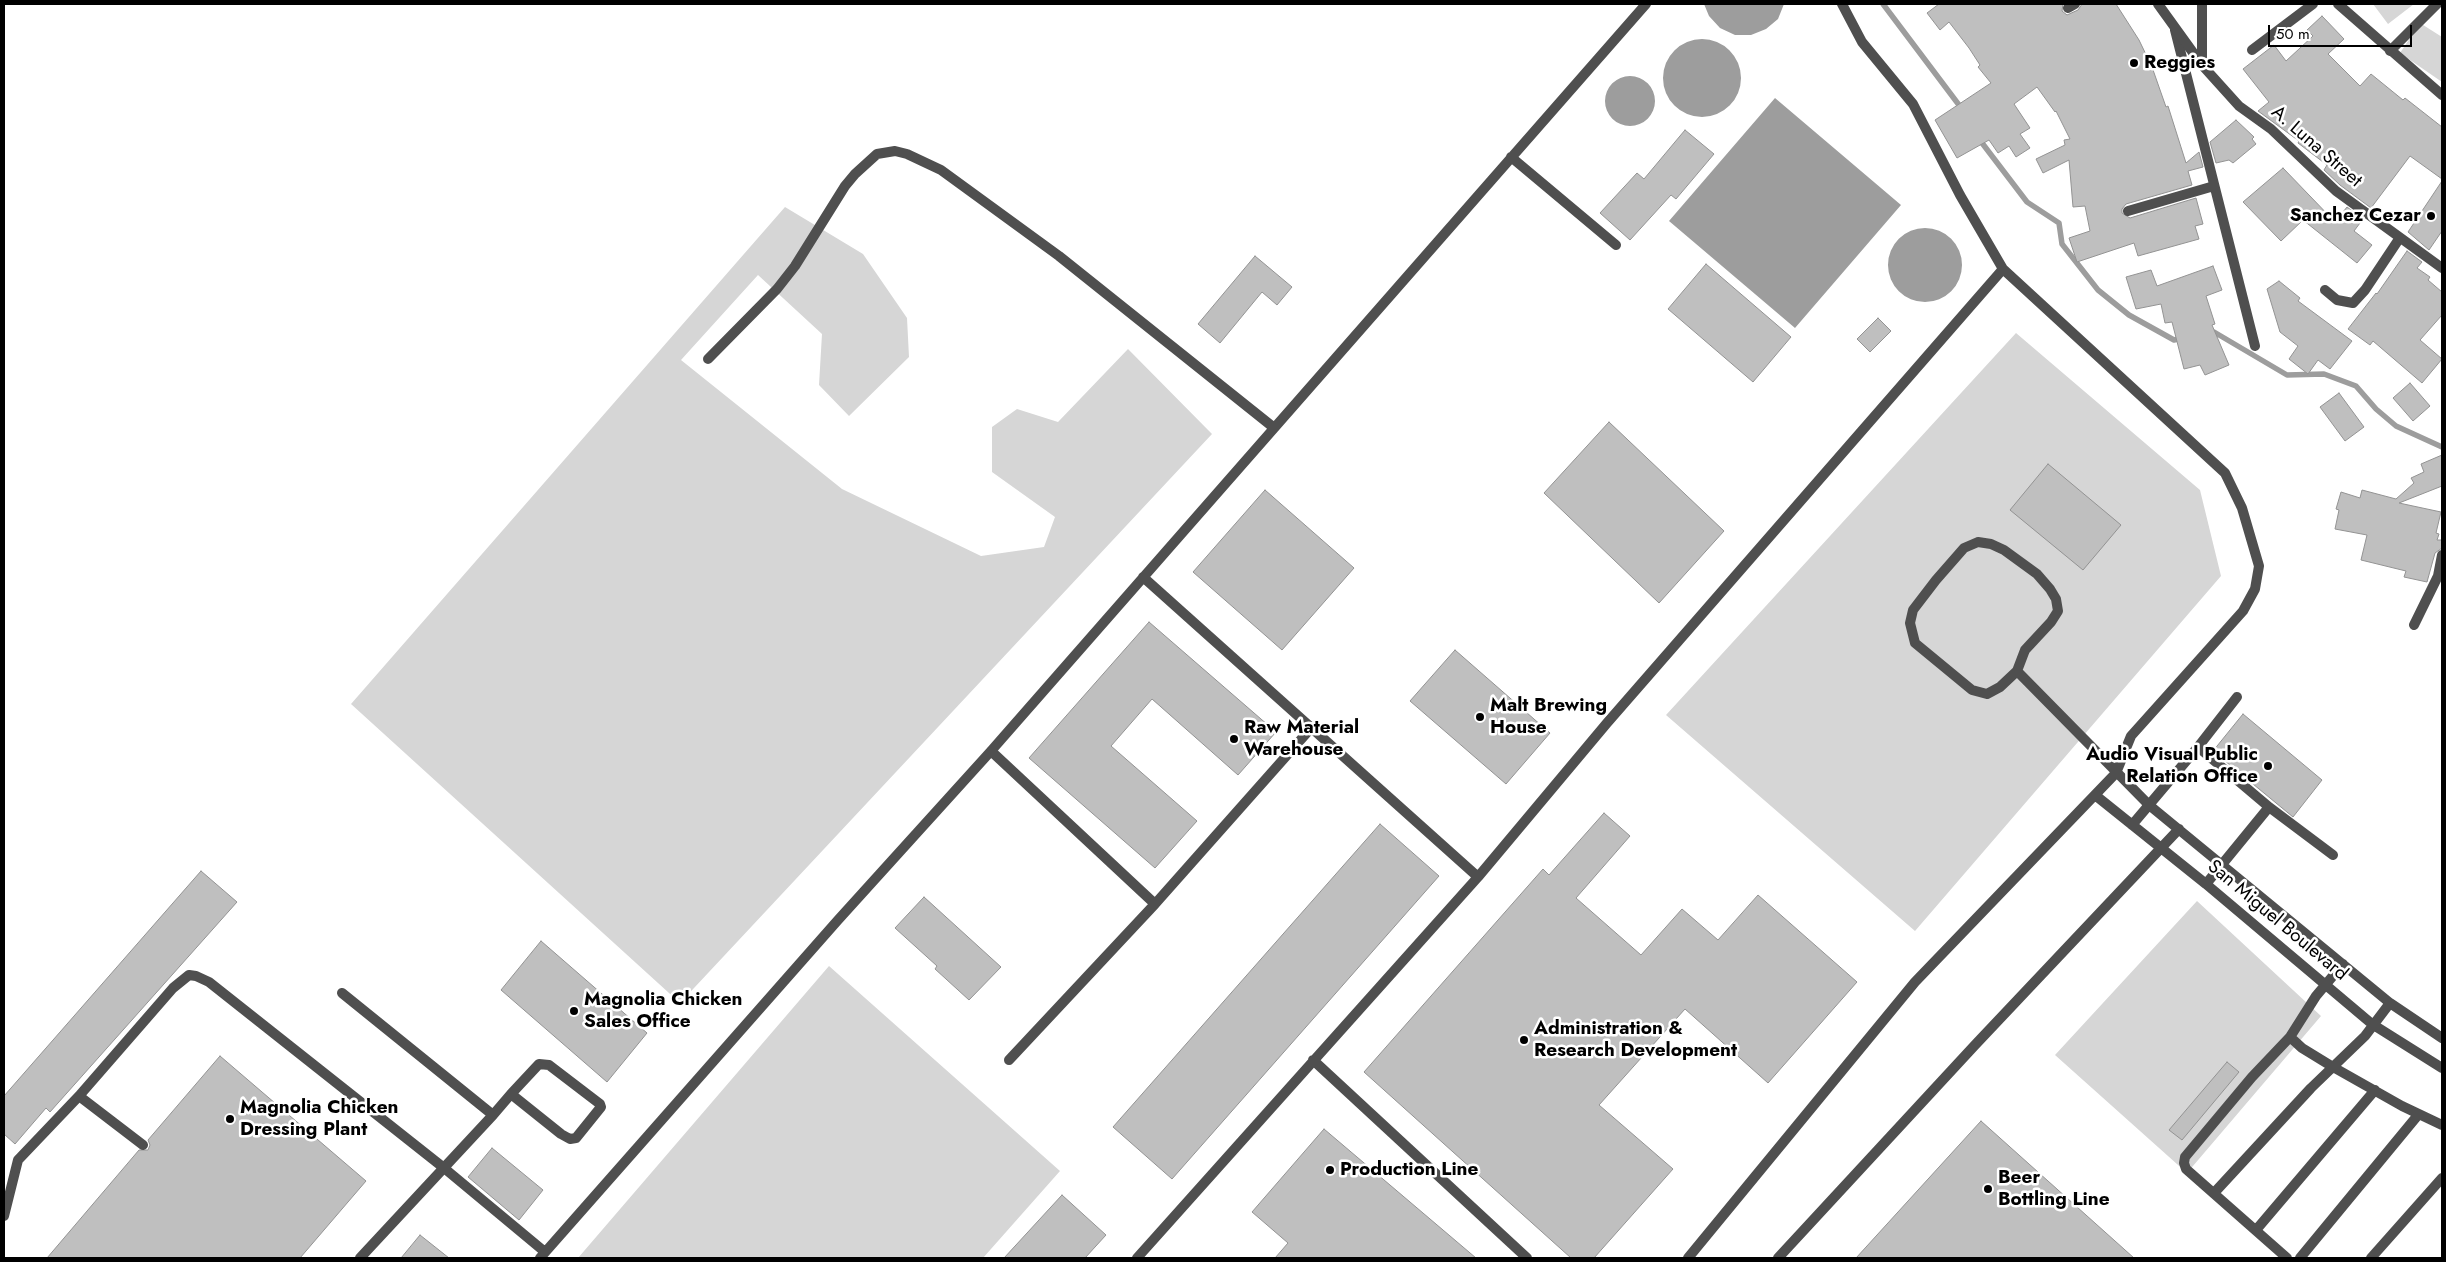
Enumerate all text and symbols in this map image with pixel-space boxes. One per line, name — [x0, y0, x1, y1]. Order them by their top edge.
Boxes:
scale bar — [2271, 15, 2415, 47]
text: 50 m — [2276, 23, 2310, 45]
place label: Reggies — [2144, 52, 2215, 74]
marker: Reggies — [2128, 57, 2140, 69]
street label: A. Luna Street — [2266, 101, 2366, 193]
place label: Sanchez Cezar — [2290, 205, 2421, 227]
marker: Sanchez Cezar — [2425, 210, 2437, 222]
place label: Malt Brewing House — [1490, 695, 1607, 739]
marker: Malt Brewing House — [1474, 711, 1486, 723]
place label: Raw Material Warehouse — [1244, 717, 1359, 761]
marker: Raw Material Warehouse — [1228, 733, 1240, 745]
place label: Audio Visual Public Relation Office — [2086, 744, 2258, 788]
marker: Audio Visual Public Relation Office — [2262, 760, 2274, 772]
street label: San Miguel Boulevard — [2202, 856, 2352, 986]
place label: Magnolia Chicken Sales Office — [584, 989, 742, 1033]
marker: Magnolia Chicken Sales Office — [568, 1005, 580, 1017]
place label: Administration & Research Development — [1534, 1018, 1737, 1062]
marker: Administration & Research Development — [1518, 1034, 1530, 1046]
place label: Magnolia Chicken Dressing Plant — [240, 1097, 398, 1141]
marker: Magnolia Chicken Dressing Plant — [224, 1113, 236, 1125]
place label: Production Line — [1340, 1159, 1478, 1181]
marker: Production Line — [1324, 1164, 1336, 1176]
place label: Beer Bottling Line — [1998, 1167, 2110, 1211]
marker: Beer Bottling Line — [1982, 1183, 1994, 1195]

